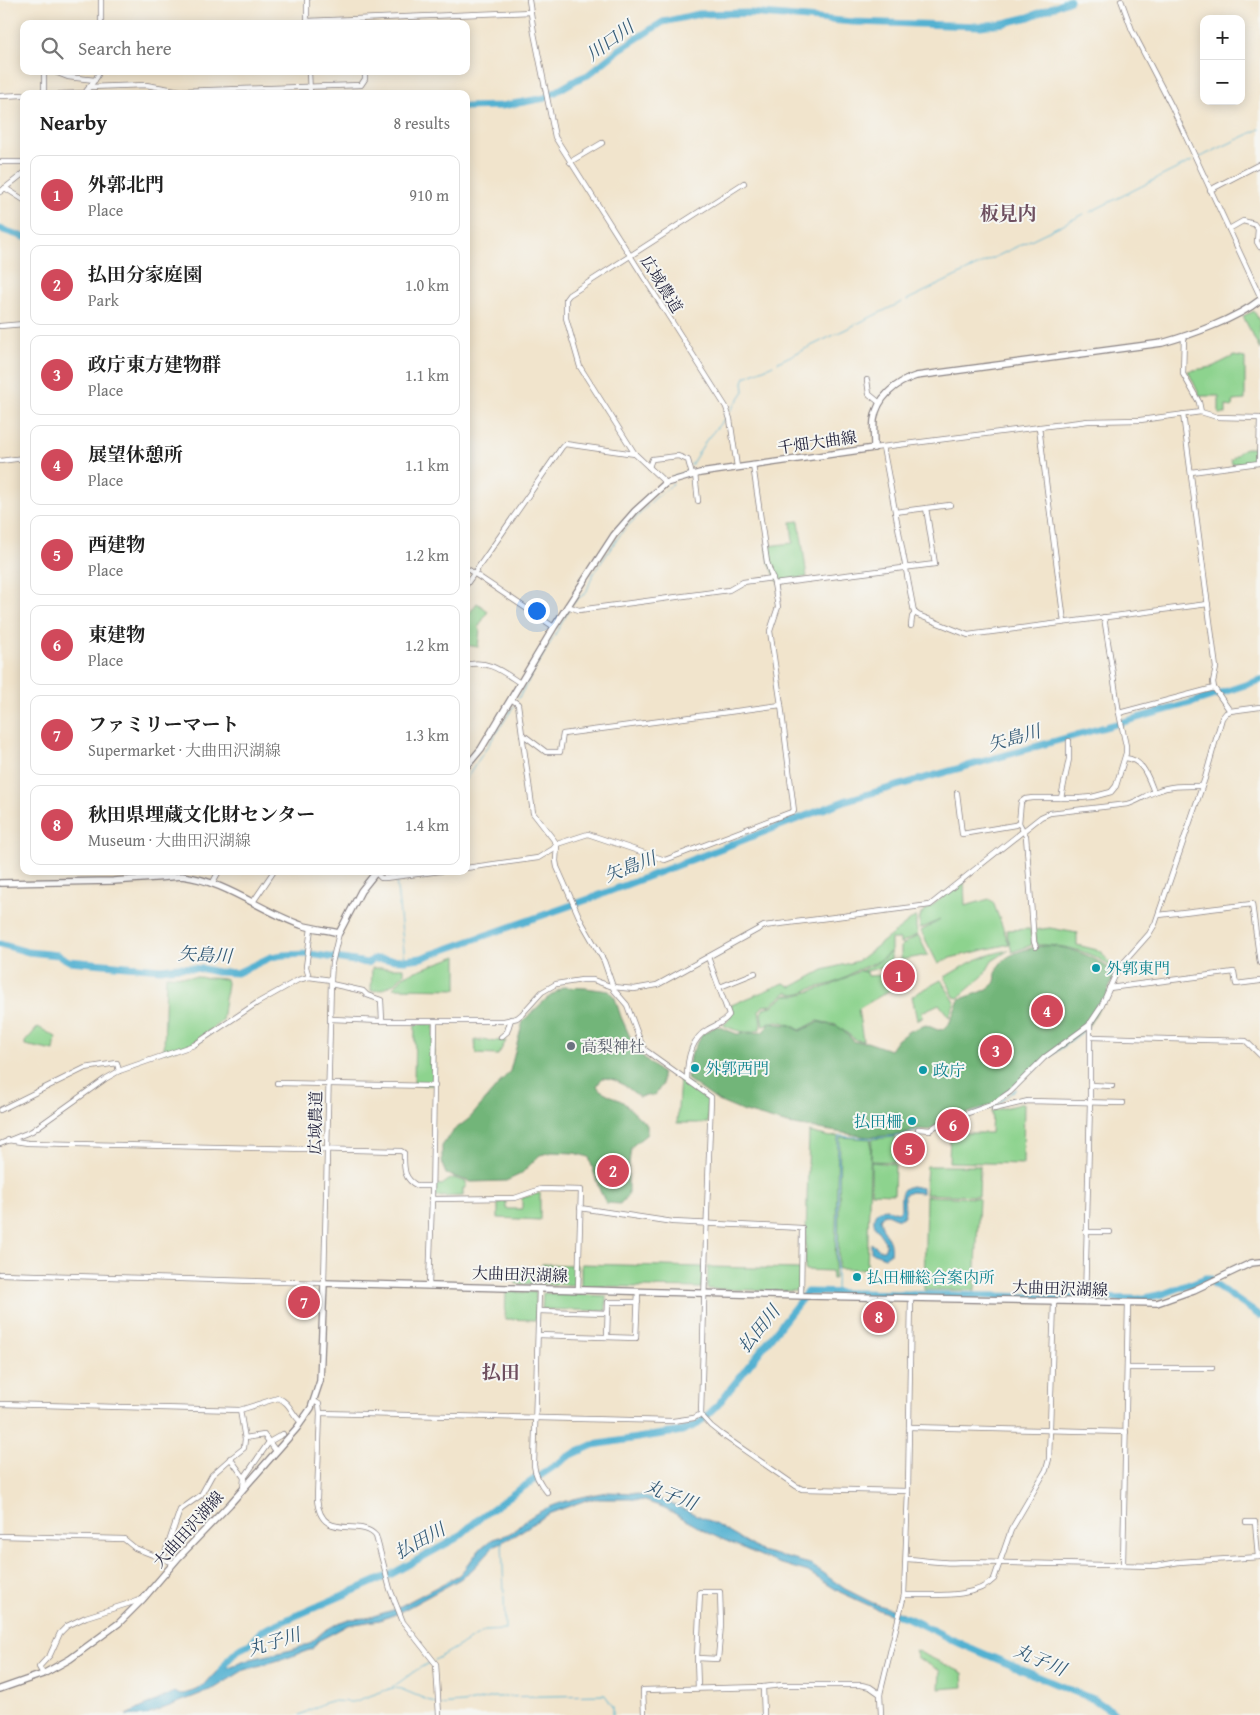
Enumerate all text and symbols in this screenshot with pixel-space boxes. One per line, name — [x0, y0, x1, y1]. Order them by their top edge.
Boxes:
water label: 川口川 — [580, 13, 641, 67]
map controls — [1200, 15, 1245, 105]
button: + — [1200, 15, 1245, 60]
search box — [20, 20, 470, 75]
icon: search — [38, 34, 66, 62]
text: Search here — [78, 34, 172, 62]
button: − — [1200, 60, 1245, 105]
text: Nearby — [40, 107, 107, 138]
text: 8 results — [393, 111, 450, 135]
text: 外郭北門 — [88, 170, 164, 198]
text: 1 — [53, 183, 61, 207]
text: 910 m — [409, 183, 449, 207]
text: Place — [88, 198, 123, 222]
district label: 板見内 — [979, 199, 1037, 227]
street label: 広域農道 — [635, 250, 689, 318]
text: 払田分家庭園 — [88, 260, 202, 288]
text: 2 — [53, 273, 61, 297]
text: 1.0 km — [405, 273, 449, 297]
text: Park — [88, 288, 119, 312]
text: 政庁東方建物群 — [88, 350, 221, 378]
text: 3 — [53, 363, 61, 387]
text: 1.1 km — [405, 363, 449, 387]
text: Place — [88, 378, 123, 402]
street label: 千畑大曲線 — [776, 425, 858, 459]
text: 展望休憩所 — [88, 440, 183, 468]
text: 4 — [53, 453, 61, 477]
text: 1.1 km — [405, 453, 449, 477]
text: Place — [88, 468, 123, 492]
text: 西建物 — [88, 530, 145, 558]
text: 5 — [53, 543, 61, 567]
text: 1.2 km — [405, 543, 449, 567]
text: Place — [88, 558, 123, 582]
your location — [524, 598, 550, 624]
text: 東建物 — [88, 620, 145, 648]
text: 6 — [53, 633, 61, 657]
text: 1.2 km — [405, 633, 449, 657]
text: Place — [88, 648, 123, 672]
text: ファミリーマート — [88, 710, 240, 738]
water label: 矢島川 — [984, 717, 1045, 758]
text: 7 — [53, 723, 61, 747]
text: 1.3 km — [405, 723, 449, 747]
text: Supermarket · 大曲田沢湖線 — [88, 738, 281, 762]
text: 秋田県埋蔵文化財センター — [88, 800, 315, 828]
text: 8 — [53, 813, 61, 837]
text: 1.4 km — [405, 813, 449, 837]
text: Museum · 大曲田沢湖線 — [88, 828, 251, 852]
water label: 矢島川 — [600, 844, 662, 889]
water label: 矢島川 — [177, 940, 235, 969]
place label: 外郭東門 — [1106, 956, 1170, 980]
pin: 1 — [883, 957, 915, 995]
marker: 外郭東門 — [1090, 962, 1102, 974]
pin: 4 — [1031, 992, 1063, 1030]
pin: 3 — [980, 1032, 1012, 1070]
place label: 高梨神社 — [581, 1034, 645, 1058]
marker: 高梨神社 — [565, 1040, 577, 1052]
place label: 外郭西門 — [705, 1056, 769, 1080]
place label: 政庁 — [933, 1058, 965, 1082]
marker: 外郭西門 — [689, 1062, 701, 1074]
marker: 政庁 — [917, 1064, 929, 1076]
street label: 広域農道 — [302, 1091, 328, 1155]
pin: 6 — [937, 1106, 969, 1144]
place label: 払田柵 — [854, 1109, 902, 1133]
marker: 払田柵 — [906, 1115, 918, 1127]
pin: 5 — [893, 1130, 925, 1168]
pin: 2 — [597, 1152, 629, 1190]
street label: 大曲田沢湖線 — [472, 1260, 568, 1288]
place label: 払田柵総合案内所 — [867, 1265, 995, 1289]
marker: 払田柵総合案内所 — [851, 1271, 863, 1283]
street label: 大曲田沢湖線 — [1012, 1274, 1108, 1302]
pin: 7 — [288, 1283, 320, 1321]
water label: 払田川 — [731, 1298, 787, 1358]
pin: 8 — [863, 1298, 895, 1336]
district label: 払田 — [482, 1358, 520, 1386]
water label: 丸子川 — [641, 1472, 703, 1518]
street label: 大曲田沢湖線 — [147, 1485, 229, 1573]
water label: 払田川 — [390, 1515, 452, 1565]
water label: 丸子川 — [244, 1620, 306, 1662]
water label: 丸子川 — [1010, 1637, 1072, 1683]

